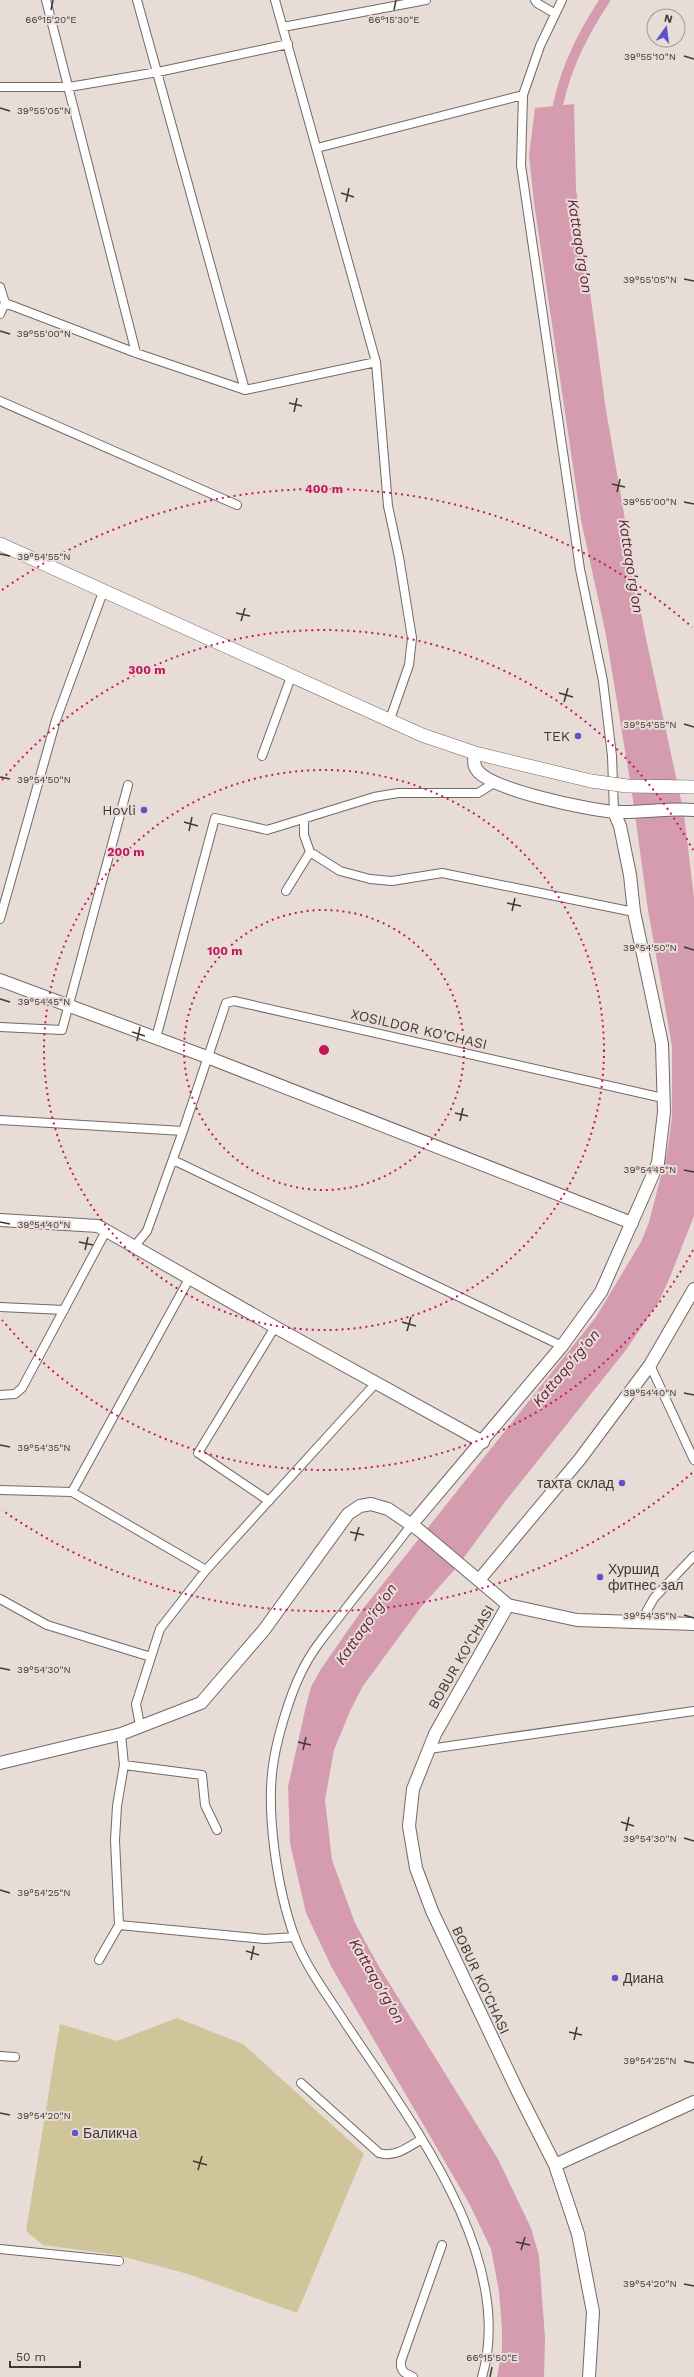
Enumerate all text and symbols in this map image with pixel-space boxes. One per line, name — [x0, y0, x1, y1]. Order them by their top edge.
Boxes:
north arrow — [646, 8, 686, 48]
text: N — [663, 11, 674, 26]
text: 66°15'20"E — [25, 14, 77, 25]
text: 66°15'30"E — [368, 14, 420, 25]
text: 39°55'10"N — [624, 51, 676, 62]
text: 39°55'05"N — [17, 105, 71, 116]
water label: Kattaqo'rg'on — [564, 198, 596, 294]
text: 39°55'05"N — [623, 274, 677, 285]
text: 39°55'00"N — [17, 328, 71, 339]
text: 400 m — [305, 482, 343, 496]
text: 39°55'00"N — [623, 496, 677, 507]
water label: Kattaqo'rg'on — [615, 518, 647, 614]
text: 39°54'55"N — [17, 551, 71, 562]
text: 300 m — [128, 663, 166, 677]
text: 39°54'55"N — [623, 719, 677, 730]
place label: TEK — [543, 728, 570, 744]
marker: TEK — [573, 731, 583, 741]
text: 39°54'50"N — [17, 774, 71, 785]
place label: Hovli — [102, 802, 136, 818]
marker: Hovli — [139, 805, 149, 815]
text: 200 m — [107, 845, 145, 859]
text: 39°54'50"N — [623, 942, 677, 953]
text: 100 m — [207, 944, 243, 958]
text: 39°54'45"N — [18, 996, 70, 1007]
street label: XOSILDOR KO’CHASI — [349, 1006, 489, 1052]
centre of rings — [317, 1043, 331, 1057]
text: 39°54'45"N — [624, 1164, 676, 1175]
text: 39°54'40"N — [17, 1219, 71, 1230]
water label: Kattaqo'rg'on — [528, 1326, 604, 1410]
text: 39°54'40"N — [623, 1387, 677, 1398]
text: 39°54'35"N — [17, 1442, 71, 1453]
place label: тахта склад — [537, 1475, 614, 1491]
marker: тахта склад — [617, 1478, 627, 1488]
place label: Хуршид фитнес зал — [608, 1561, 683, 1593]
marker: Хуршид фитнес зал — [595, 1572, 605, 1582]
water label: Kattaqo'rg'on — [331, 1580, 401, 1668]
street label: BOBUR KO'CHASI — [425, 1602, 497, 1712]
text: 39°54'35"N — [623, 1610, 677, 1621]
text: 39°54'30"N — [17, 1664, 71, 1675]
text: 39°54'30"N — [623, 1833, 677, 1844]
text: 39°54'25"N — [17, 1887, 71, 1898]
street label: BOBUR KO'CHASI — [449, 1923, 513, 2037]
water label: Kattaqo'rg'on — [345, 1935, 409, 2027]
place label: Диана — [623, 1970, 664, 1986]
marker: Диана — [610, 1973, 620, 1983]
text: 39°54'25"N — [623, 2055, 677, 2066]
text: 39°54'20"N — [17, 2110, 71, 2121]
place label: Баликча — [83, 2125, 137, 2141]
marker: Баликча — [70, 2128, 80, 2138]
text: 39°54'20"N — [623, 2278, 677, 2289]
scale bar — [10, 2343, 80, 2369]
text: 50 m — [16, 2350, 46, 2364]
text: 66°15'50"E — [466, 2352, 518, 2363]

